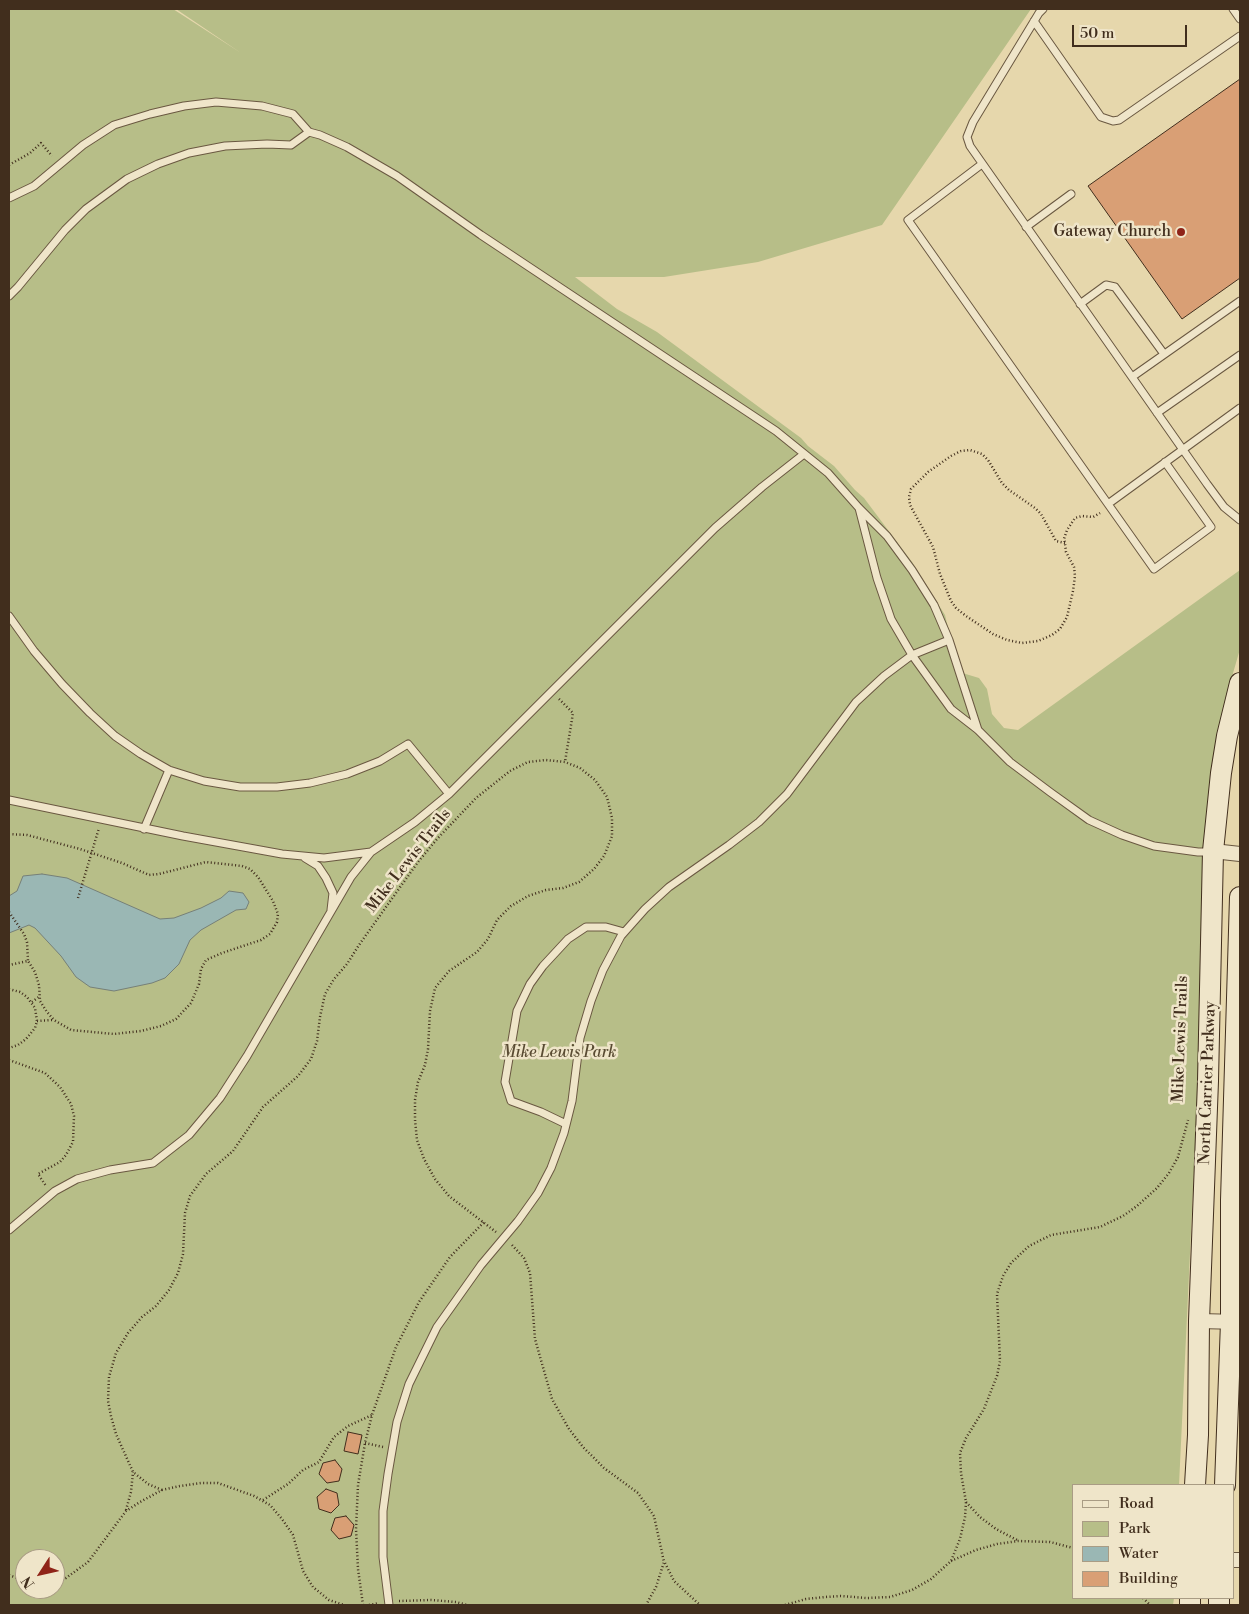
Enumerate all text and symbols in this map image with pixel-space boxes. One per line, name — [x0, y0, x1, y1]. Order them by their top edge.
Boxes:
scale bar — [1074, 15, 1189, 47]
text: 50 m — [1080, 24, 1114, 43]
place label: Gateway Church — [1053, 222, 1171, 242]
marker: Gateway Church — [1175, 226, 1187, 238]
street label: Mike Lewis Trails — [362, 805, 456, 917]
street label: Mike Lewis Trails — [1169, 975, 1193, 1103]
street label: North Carrier Parkway — [1196, 1001, 1220, 1165]
park label: Mike Lewis Park — [502, 1043, 616, 1063]
legend — [1072, 1484, 1234, 1599]
text: Road — [1119, 1494, 1154, 1513]
text: Park — [1119, 1519, 1150, 1538]
text: Water — [1119, 1544, 1158, 1563]
north arrow — [15, 1549, 65, 1599]
text: Building — [1119, 1569, 1178, 1588]
text: N — [18, 1572, 39, 1592]

